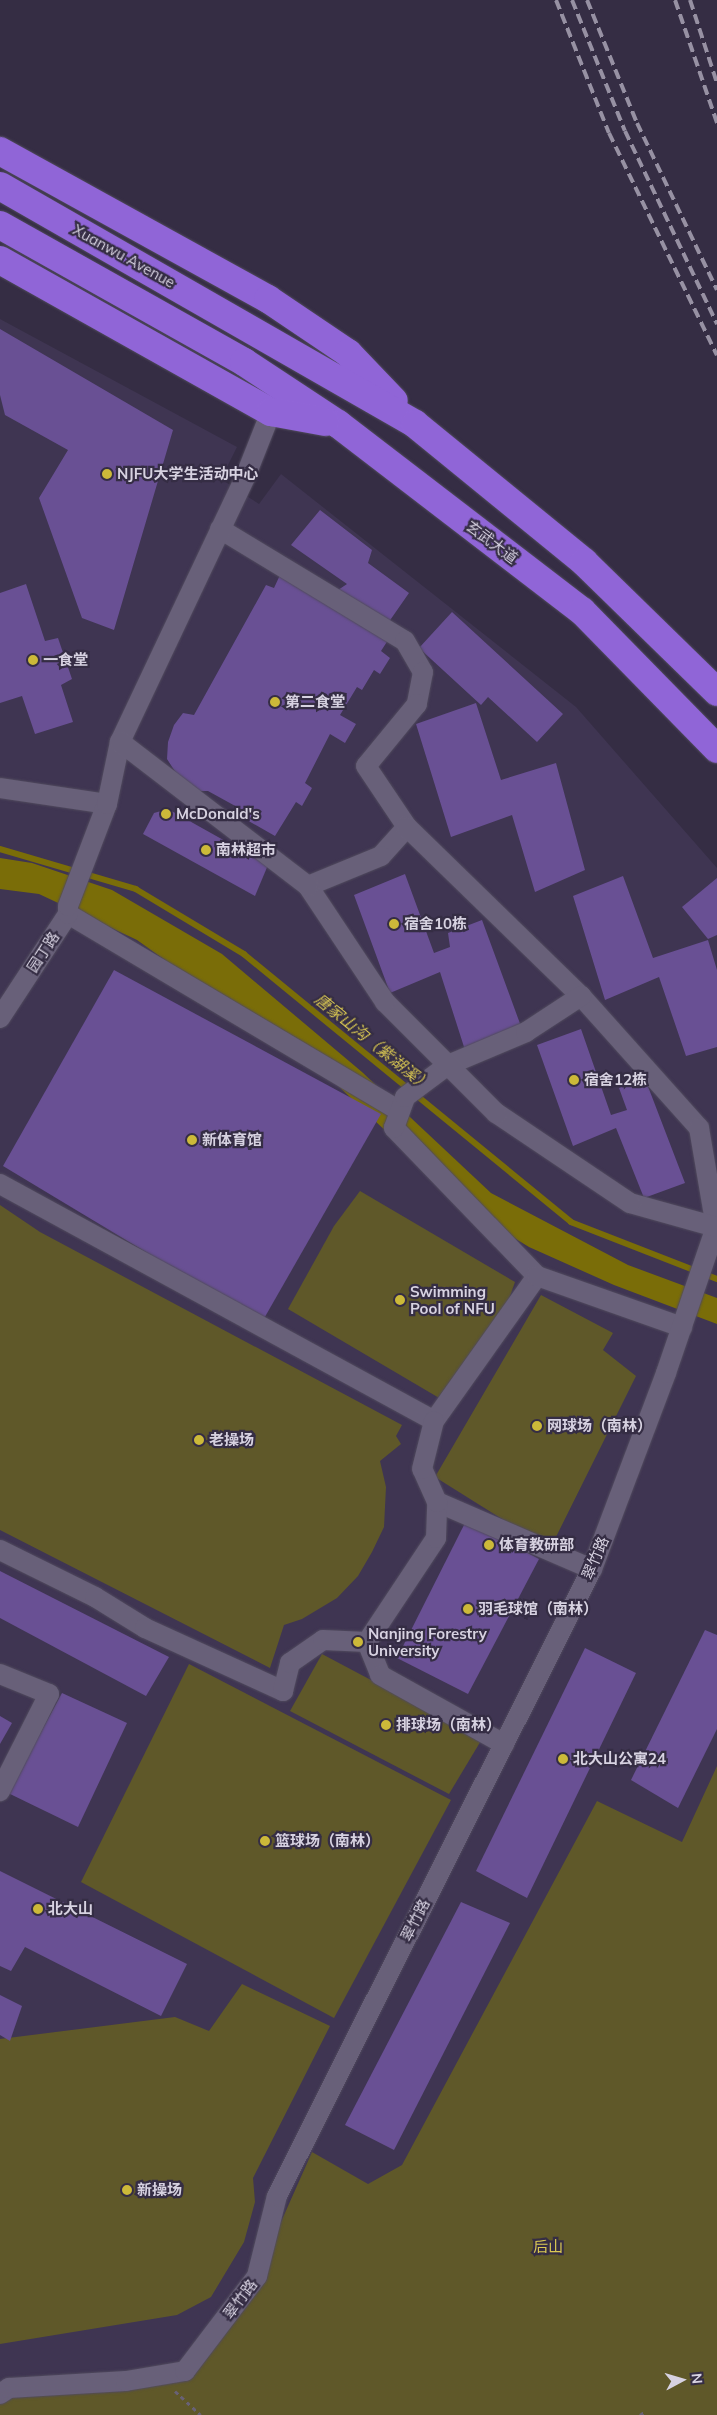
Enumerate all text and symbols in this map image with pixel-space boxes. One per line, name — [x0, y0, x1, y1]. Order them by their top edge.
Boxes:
street label: Xuanwu Avenue — [70, 220, 178, 292]
place label: NJFU大学生活动中心 — [117, 465, 258, 483]
marker: NJFU大学生活动中心 — [101, 468, 113, 480]
street label: 玄武大道 — [463, 517, 521, 567]
place label: 一食堂 — [43, 651, 88, 669]
marker: 一食堂 — [27, 654, 39, 666]
place label: 第二食堂 — [285, 693, 345, 711]
marker: 第二食堂 — [269, 696, 281, 708]
place label: McDonald's — [176, 805, 260, 823]
marker: McDonald's — [160, 808, 172, 820]
place label: 南林超市 — [216, 841, 276, 859]
marker: 南林超市 — [200, 844, 212, 856]
place label: 宿舍10栋 — [404, 915, 467, 933]
marker: 宿舍10栋 — [388, 918, 400, 930]
street label: 园丁路 — [23, 928, 63, 976]
water label: 唐家山沟（紫湖溪） — [311, 989, 435, 1095]
place label: 宿舍12栋 — [584, 1071, 647, 1089]
marker: 宿舍12栋 — [568, 1074, 580, 1086]
place label: 新体育馆 — [202, 1131, 262, 1149]
marker: 新体育馆 — [186, 1134, 198, 1146]
place label: Swimming Pool of NFU — [410, 1282, 495, 1317]
marker: Swimming Pool of NFU — [394, 1294, 406, 1306]
place label: 网球场（南林） — [547, 1417, 652, 1435]
marker: 网球场（南林） — [531, 1420, 543, 1432]
place label: 老操场 — [209, 1431, 254, 1449]
marker: 老操场 — [193, 1434, 205, 1446]
street label: 翠竹路 — [578, 1534, 612, 1582]
place label: 体育教研部 — [499, 1536, 574, 1554]
marker: 体育教研部 — [483, 1539, 495, 1551]
place label: 羽毛球馆（南林） — [478, 1600, 598, 1618]
marker: 羽毛球馆（南林） — [462, 1603, 474, 1615]
place label: Nanjing Forestry University — [368, 1624, 487, 1659]
marker: Nanjing Forestry University — [352, 1636, 364, 1648]
place label: 排球场（南林） — [396, 1716, 501, 1734]
marker: 排球场（南林） — [380, 1719, 392, 1731]
place label: 北大山公寓24 — [573, 1750, 666, 1768]
marker: 北大山公寓24 — [557, 1753, 569, 1765]
place label: 篮球场（南林） — [275, 1832, 380, 1850]
marker: 篮球场（南林） — [259, 1835, 271, 1847]
street label: 翠竹路 — [397, 1896, 433, 1944]
place label: 北大山 — [48, 1900, 93, 1918]
marker: 北大山 — [32, 1903, 44, 1915]
place label: 新操场 — [137, 2181, 182, 2199]
marker: 新操场 — [121, 2184, 133, 2196]
park label: 后山 — [533, 2238, 563, 2256]
street label: 翠竹路 — [219, 2276, 261, 2322]
north arrow — [657, 2355, 707, 2405]
text: N — [687, 2372, 706, 2385]

